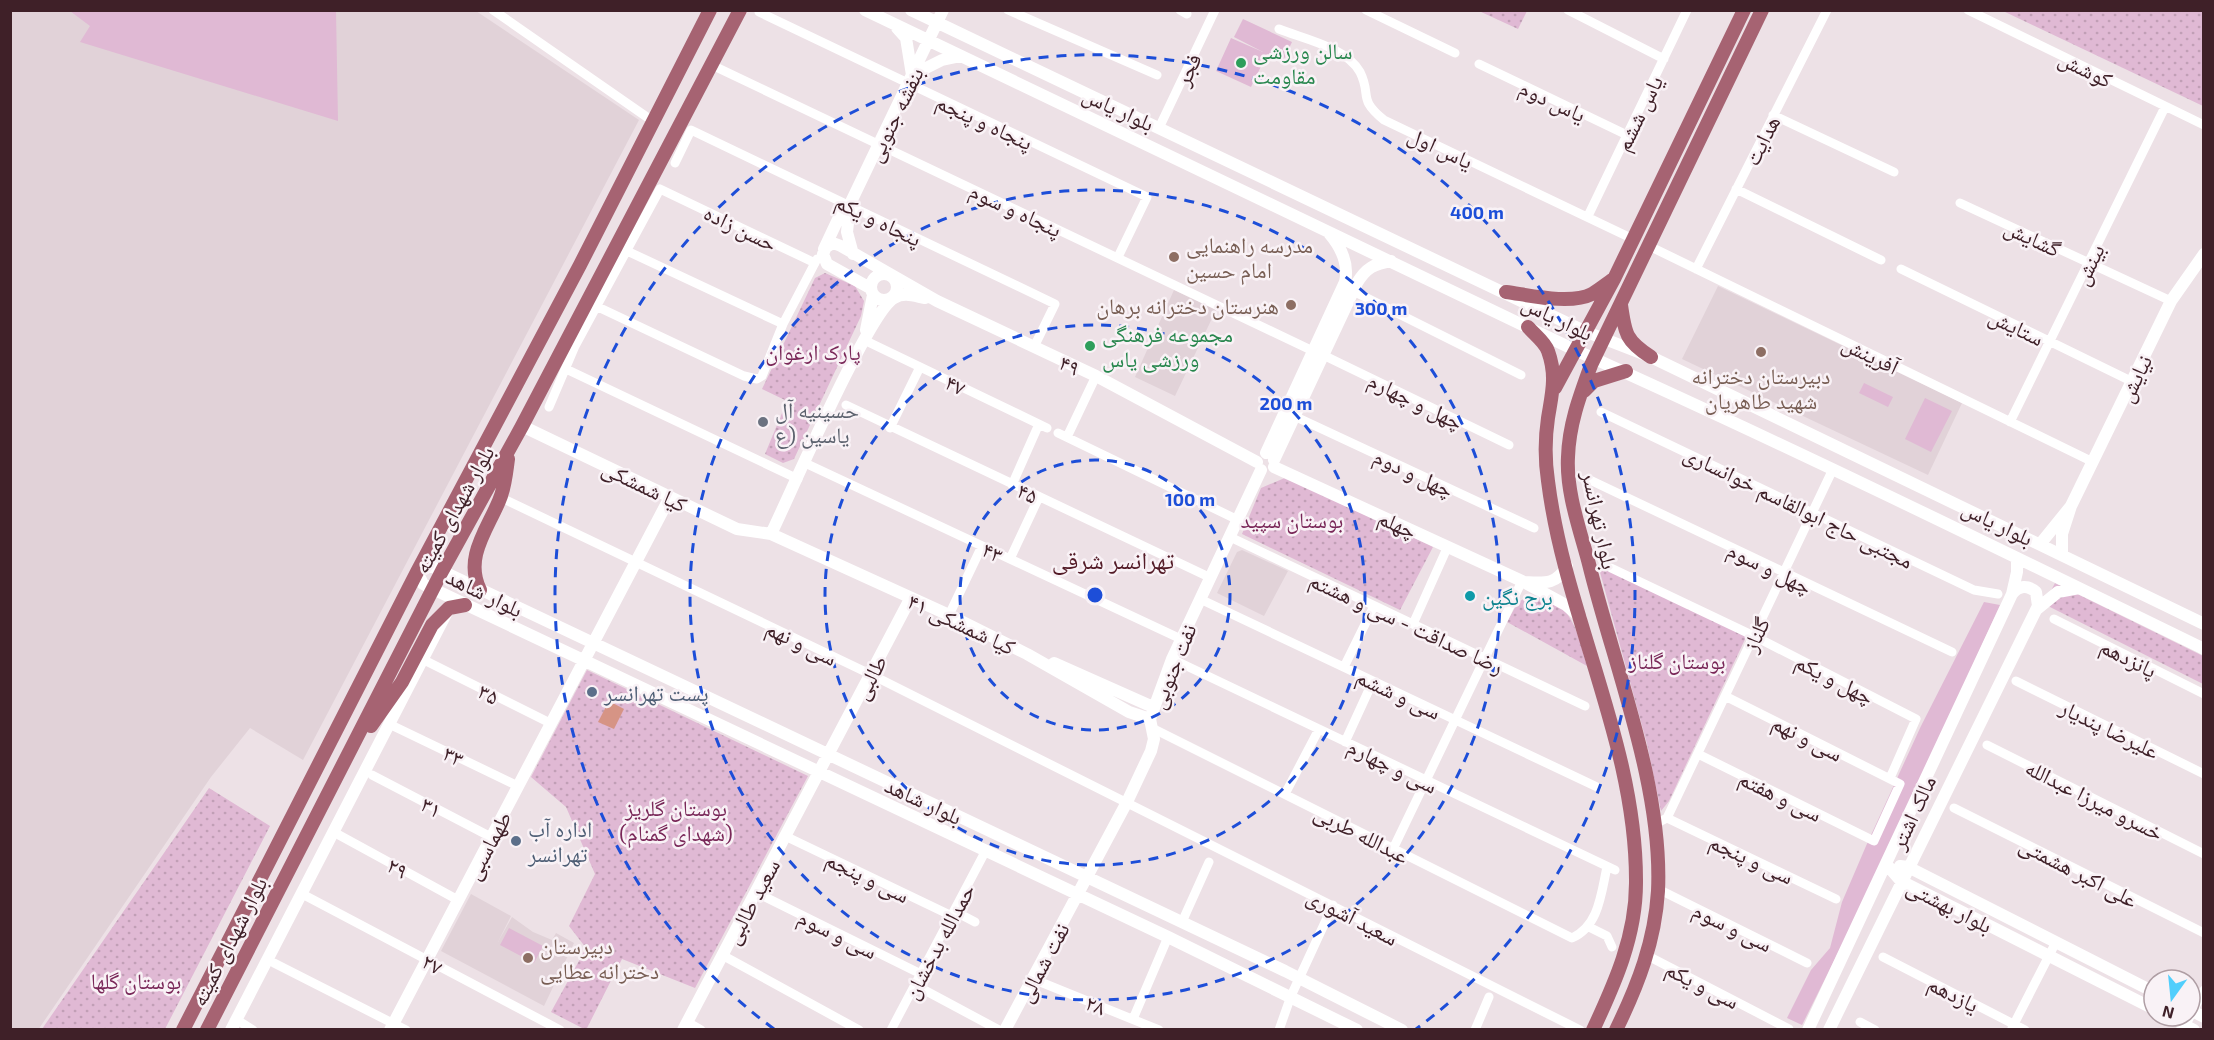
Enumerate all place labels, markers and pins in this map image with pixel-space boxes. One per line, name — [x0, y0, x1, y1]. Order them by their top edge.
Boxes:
place label: سالن ورزشی مقاومت — [1253, 37, 1352, 89]
marker: سالن ورزشی مقاومت — [1234, 56, 1248, 70]
place label: مدرسه راهنمایی امام حسین — [1186, 231, 1313, 285]
marker: مدرسه راهنمایی امام حسین — [1167, 250, 1181, 264]
place label: هنرستان دخترانه برهان — [1096, 292, 1279, 320]
marker: هنرستان دخترانه برهان — [1284, 298, 1298, 312]
place label: مجموعه فرهنگی ورزشی یاس — [1102, 320, 1233, 373]
marker: مجموعه فرهنگی ورزشی یاس — [1083, 339, 1097, 353]
marker: دبیرستان دخترانه شهید طاهریان — [1754, 345, 1768, 359]
place label: دبیرستان دخترانه شهید طاهریان — [1692, 362, 1830, 415]
place label: حسینیه آل یاسین (ع — [775, 396, 859, 449]
marker: حسینیه آل یاسین (ع — [756, 415, 770, 429]
place label: برج نگین — [1482, 583, 1553, 611]
centre of rings — [1085, 585, 1105, 605]
marker: برج نگین — [1463, 589, 1477, 603]
place label: پست تهرانسر — [603, 679, 709, 707]
marker: پست تهرانسر — [585, 685, 599, 699]
place label: اداره آب تهرانسر — [527, 815, 592, 867]
marker: اداره آب تهرانسر — [509, 834, 523, 848]
place label: دبیرستان دخترانه عطایی — [540, 932, 659, 985]
marker: دبیرستان دخترانه عطایی — [521, 951, 535, 965]

